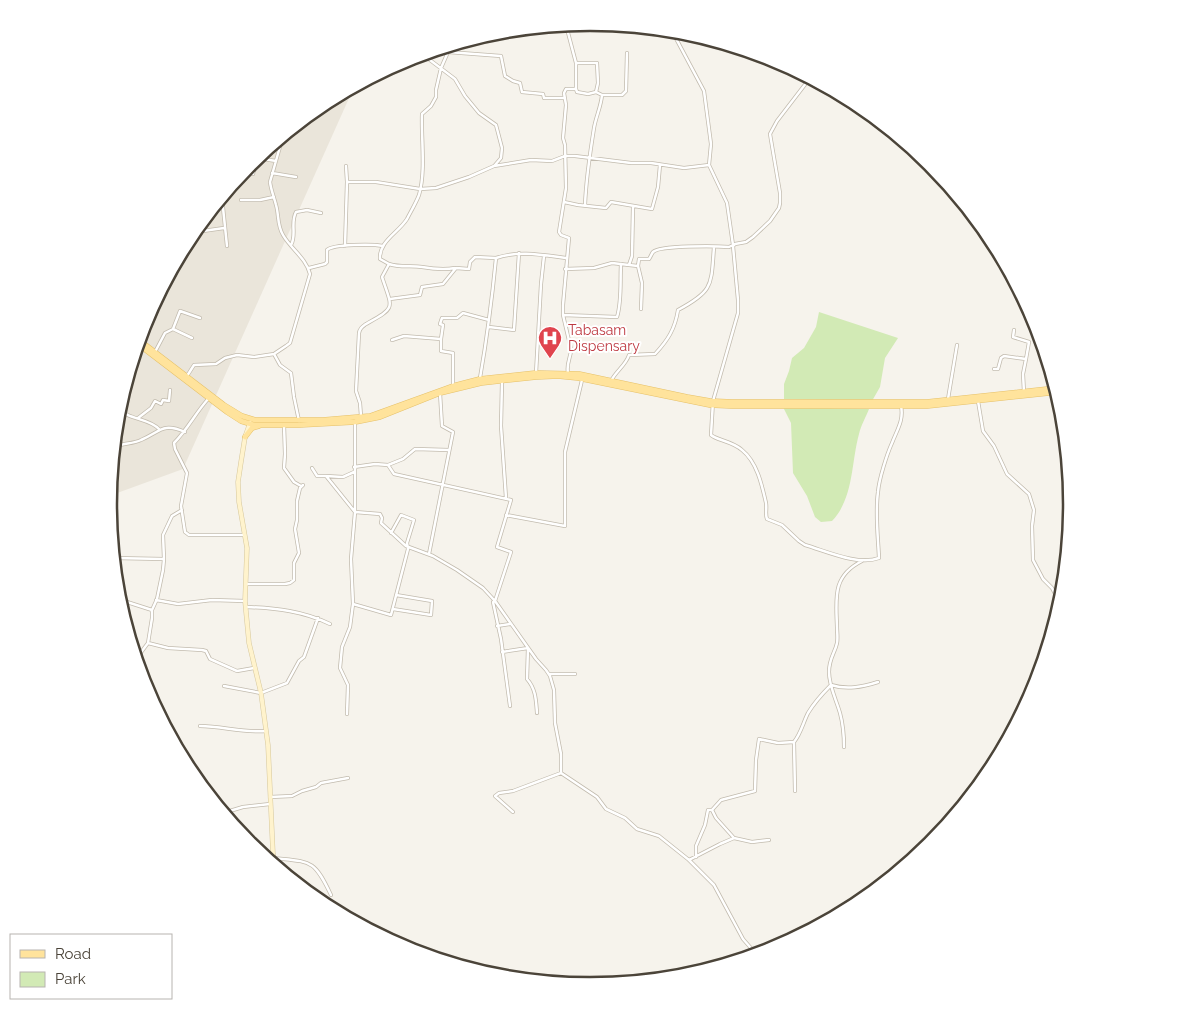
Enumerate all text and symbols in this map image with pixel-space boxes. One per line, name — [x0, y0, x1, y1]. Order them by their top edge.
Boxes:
place label: Tabasam Dispensary — [568, 322, 640, 354]
hospital icon: Tabasam Dispensary — [537, 325, 563, 359]
legend — [10, 934, 172, 999]
text: Road — [55, 945, 91, 963]
text: Park — [55, 970, 86, 988]

